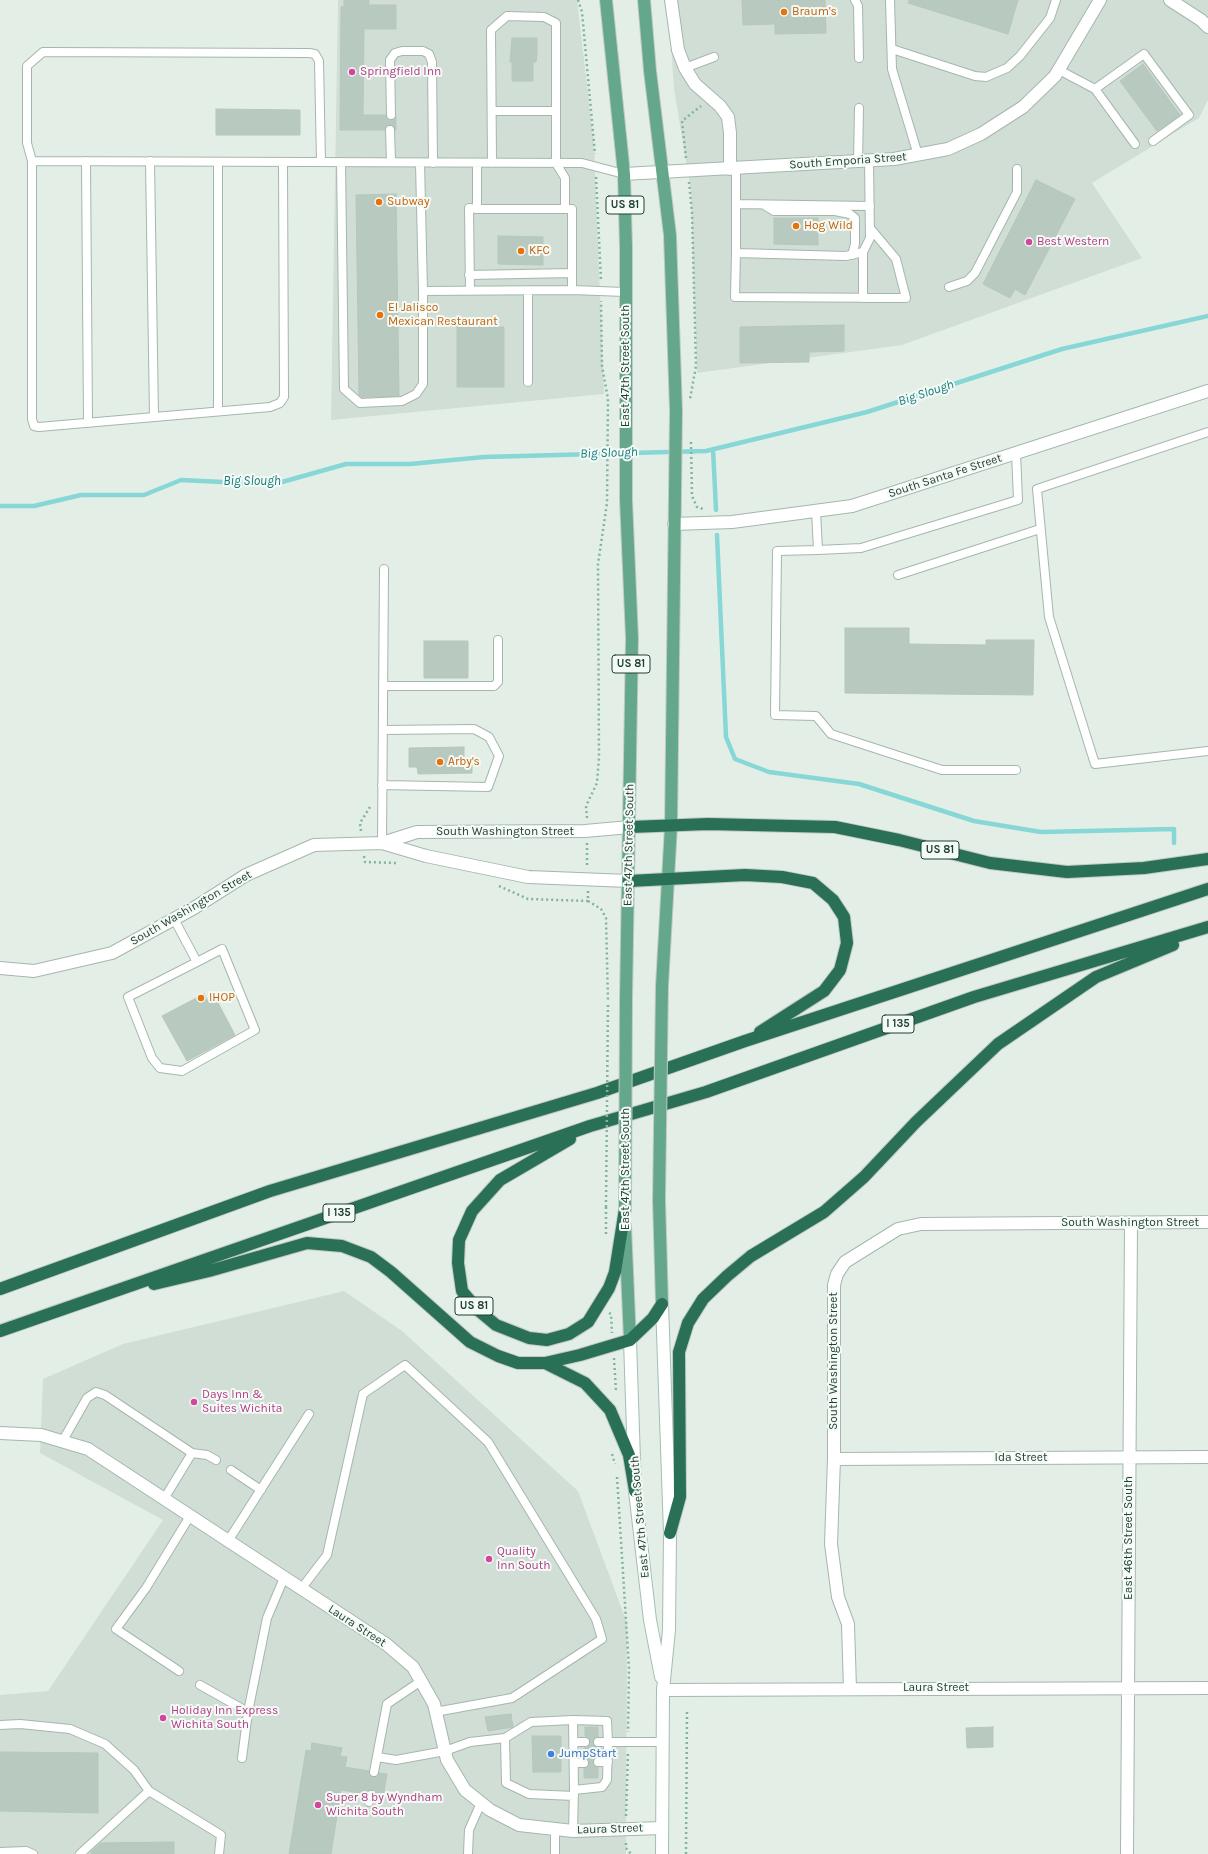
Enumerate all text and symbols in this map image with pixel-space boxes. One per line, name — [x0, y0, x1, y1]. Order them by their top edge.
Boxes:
place label: Braum's — [792, 5, 837, 19]
marker: Braum's — [779, 7, 789, 17]
place label: Springfield Inn — [360, 65, 441, 79]
marker: Springfield Inn — [347, 67, 357, 77]
street label: South Emporia Street — [789, 150, 907, 172]
place label: Subway — [387, 195, 430, 209]
road number: US 81 — [606, 196, 644, 214]
marker: Subway — [374, 197, 384, 207]
place label: Hog Wild — [804, 219, 853, 233]
marker: Hog Wild — [791, 221, 801, 231]
place label: Best Western — [1037, 235, 1109, 249]
marker: Best Western — [1024, 237, 1034, 247]
place label: KFC — [529, 244, 550, 258]
marker: KFC — [516, 246, 526, 256]
place label: El Jalisco Mexican Restaurant — [388, 301, 498, 329]
street label: East 47th Street South — [619, 305, 633, 427]
marker: El Jalisco Mexican Restaurant — [375, 310, 385, 320]
water label: Big Slough — [896, 377, 956, 409]
water label: Big Slough — [580, 444, 638, 462]
street label: South Santa Fe Street — [886, 451, 1004, 501]
water label: Big Slough — [223, 473, 281, 489]
road number: US 81 — [612, 655, 650, 673]
place label: Arby's — [448, 755, 480, 769]
marker: Arby's — [435, 757, 445, 767]
street label: East 47th Street South — [621, 784, 637, 906]
street label: South Washington Street — [436, 825, 574, 839]
road number: US 81 — [921, 841, 959, 859]
street label: South Washington Street — [128, 867, 254, 949]
place label: IHOP — [209, 991, 235, 1005]
marker: IHOP — [196, 993, 206, 1003]
road number: I 135 — [882, 1015, 914, 1033]
street label: East 47th Street South — [619, 1108, 633, 1230]
road number: I 135 — [323, 1204, 355, 1222]
street label: South Washington Street — [1061, 1216, 1199, 1230]
street label: South Washington Street — [827, 1292, 841, 1430]
road number: US 81 — [455, 1297, 493, 1315]
place label: Days Inn & Suites Wichita — [202, 1388, 282, 1416]
marker: Days Inn & Suites Wichita — [189, 1397, 199, 1407]
street label: Ida Street — [995, 1451, 1047, 1465]
street label: East 47th Street South — [627, 1455, 653, 1579]
street label: East 46th Street South — [1122, 1476, 1136, 1600]
place label: Quality Inn South — [497, 1545, 551, 1573]
marker: Quality Inn South — [484, 1554, 494, 1564]
street label: Laura Street — [325, 1602, 389, 1650]
street label: Laura Street — [903, 1681, 969, 1695]
place label: Holiday Inn Express Wichita South — [171, 1704, 278, 1732]
marker: Holiday Inn Express Wichita South — [158, 1713, 168, 1723]
place label: JumpStart — [559, 1747, 617, 1761]
marker: JumpStart — [546, 1749, 556, 1759]
place label: Super 8 by Wyndham Wichita South — [326, 1791, 442, 1819]
marker: Super 8 by Wyndham Wichita South — [313, 1800, 323, 1810]
street label: Laura Street — [577, 1821, 643, 1837]

